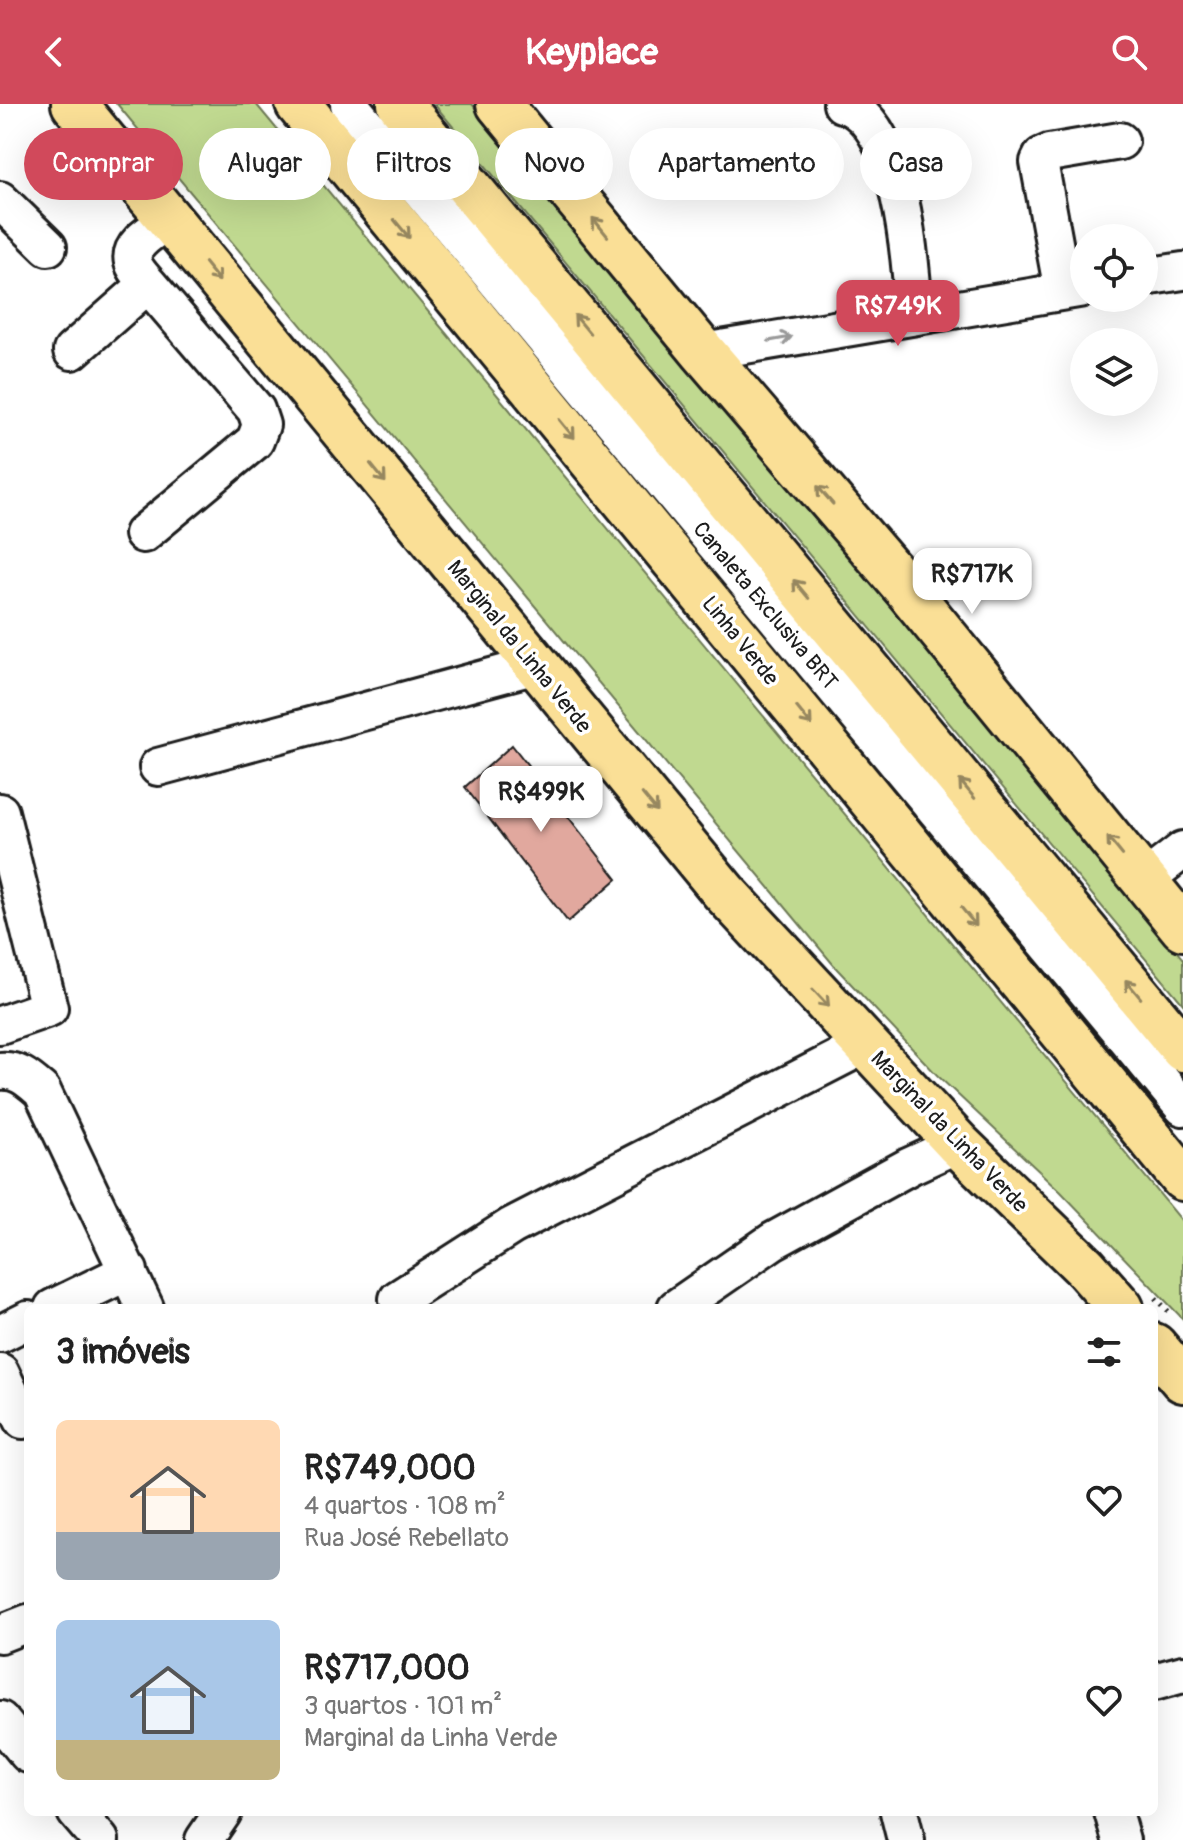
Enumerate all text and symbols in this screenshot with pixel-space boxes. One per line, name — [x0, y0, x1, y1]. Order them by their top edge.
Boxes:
icon: back — [32, 30, 76, 74]
text: Keyplace — [525, 30, 658, 75]
icon: search — [1107, 30, 1151, 74]
chip: Comprar — [24, 128, 183, 200]
chip: Alugar — [199, 128, 331, 200]
chip: Filtros — [347, 128, 479, 200]
chip: Novo — [495, 128, 613, 200]
chip: Apartamento — [629, 128, 844, 200]
chip: Casa — [860, 128, 972, 200]
one-way arrow — [592, 217, 609, 238]
one-way arrow — [393, 218, 411, 238]
map controls — [1070, 224, 1158, 416]
button: locate — [1070, 224, 1158, 312]
one-way arrow — [203, 261, 221, 282]
pin: R$749K — [833, 280, 963, 348]
text: R$749K — [854, 290, 942, 322]
one-way arrow — [573, 314, 590, 335]
button: layers — [1070, 328, 1158, 416]
one-way arrow — [767, 331, 792, 346]
one-way arrow — [558, 418, 576, 439]
one-way arrow — [369, 462, 387, 483]
one-way arrow — [816, 485, 834, 505]
street label: Canaleta Exclusiva BRT — [687, 516, 844, 696]
pin: R$717K — [907, 548, 1037, 616]
street label: Marginal da Linha Verde — [441, 555, 598, 739]
text: R$717K — [931, 558, 1013, 590]
one-way arrow — [792, 579, 810, 600]
street label: Linha Verde — [696, 590, 785, 691]
one-way arrow — [795, 705, 812, 726]
pin: R$499K — [476, 766, 606, 834]
text: R$499K — [498, 776, 584, 808]
one-way arrow — [958, 779, 976, 800]
one-way arrow — [641, 793, 659, 813]
one-way arrow — [1107, 836, 1125, 857]
one-way arrow — [960, 906, 978, 927]
one-way arrow — [1124, 979, 1142, 1000]
one-way arrow — [812, 988, 830, 1008]
street label: Marginal da Linha Verde — [865, 1045, 1034, 1219]
icon: filters — [1082, 1330, 1126, 1374]
text: 3 imóveis — [56, 1331, 190, 1374]
text: R$749,000 — [304, 1447, 476, 1490]
icon: home — [120, 1452, 216, 1548]
icon: heart — [1082, 1478, 1126, 1522]
text: 4 quartos · 108 m² — [304, 1490, 506, 1522]
text: Rua José Rebellato — [304, 1522, 509, 1554]
text: R$717,000 — [304, 1647, 470, 1690]
icon: home — [120, 1652, 216, 1748]
icon: heart — [1082, 1678, 1126, 1722]
text: 3 quartos · 101 m² — [304, 1690, 502, 1722]
text: Marginal da Linha Verde — [304, 1722, 557, 1754]

